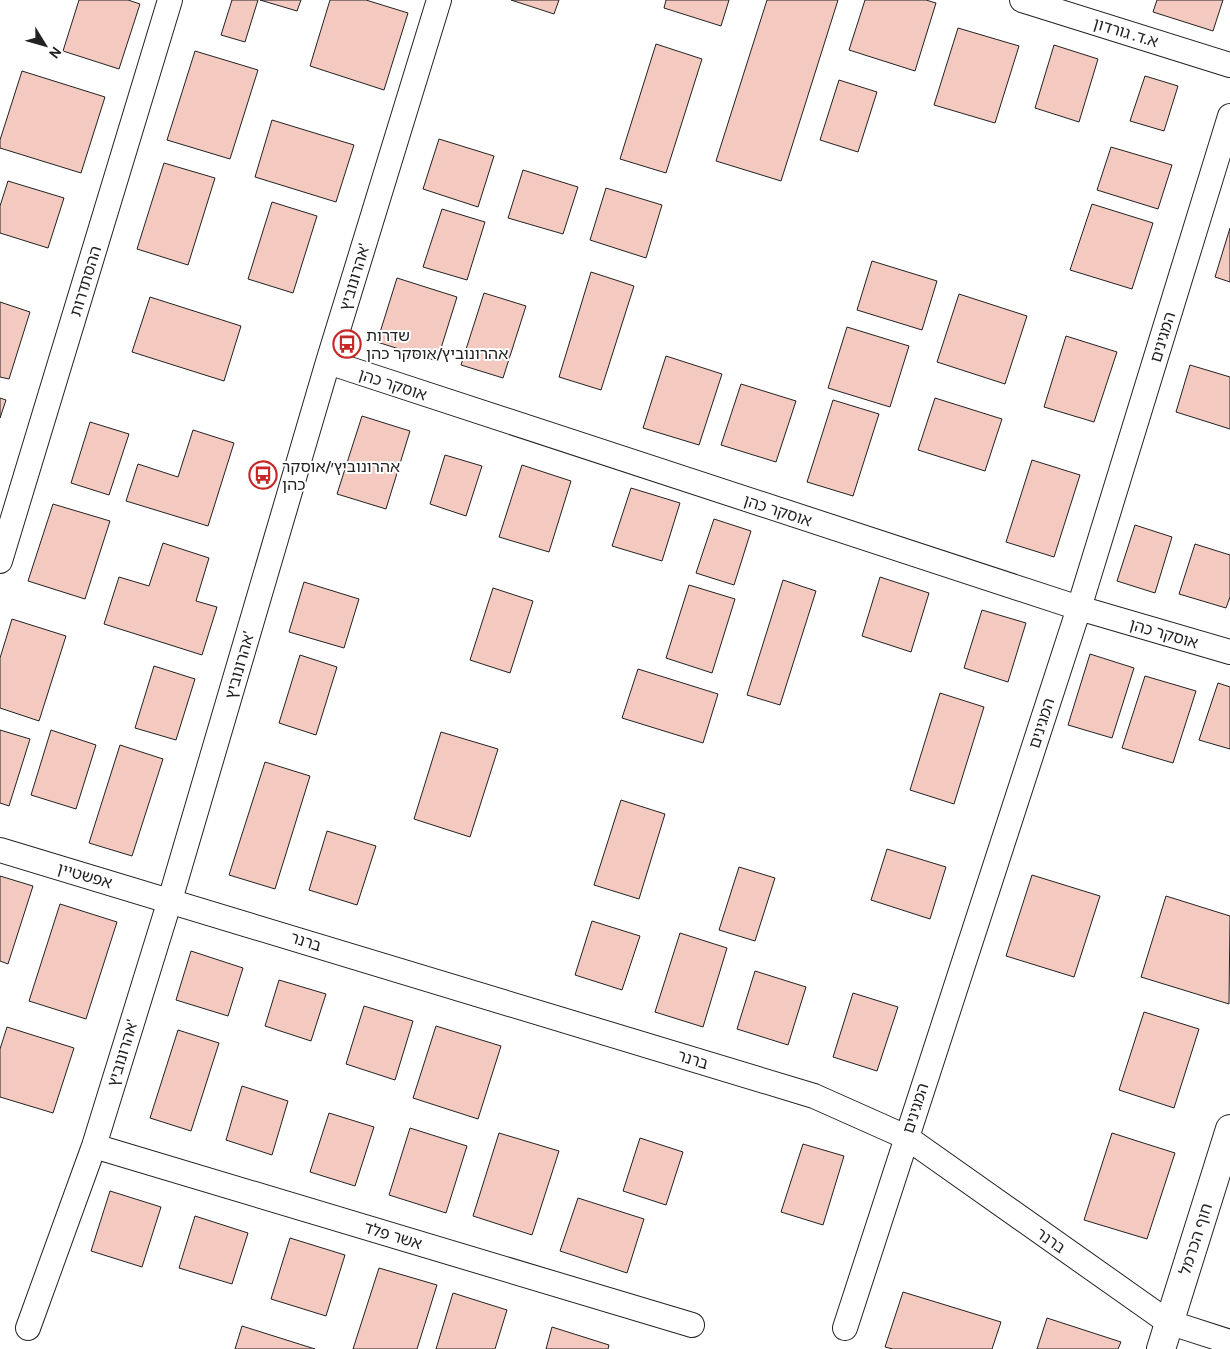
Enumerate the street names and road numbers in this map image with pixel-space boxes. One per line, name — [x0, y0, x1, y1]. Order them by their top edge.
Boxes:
street label: א.ד. גורדון — [1091, 14, 1161, 51]
street label: אהרונוביץ' — [335, 241, 374, 313]
street label: ההסתדרות — [66, 244, 105, 319]
street label: המגינים — [1146, 310, 1179, 365]
street label: אוסקר כהן — [356, 365, 429, 404]
street label: אוסקר כהן — [741, 491, 814, 530]
street label: אוסקר כהן — [1127, 615, 1200, 652]
street label: אהרונוביץ' — [221, 629, 258, 701]
street label: המגינים — [1024, 696, 1059, 751]
street label: אפשטיין — [55, 859, 114, 892]
street label: ברנר — [288, 928, 324, 955]
street label: אהרונוביץ' — [103, 1017, 142, 1089]
street label: ברנר — [675, 1046, 711, 1073]
street label: המגינים — [898, 1081, 933, 1136]
street label: חוף הכרמל — [1175, 1201, 1216, 1277]
street label: אשר פלד — [361, 1218, 424, 1253]
street label: ברנר — [1032, 1224, 1069, 1257]

